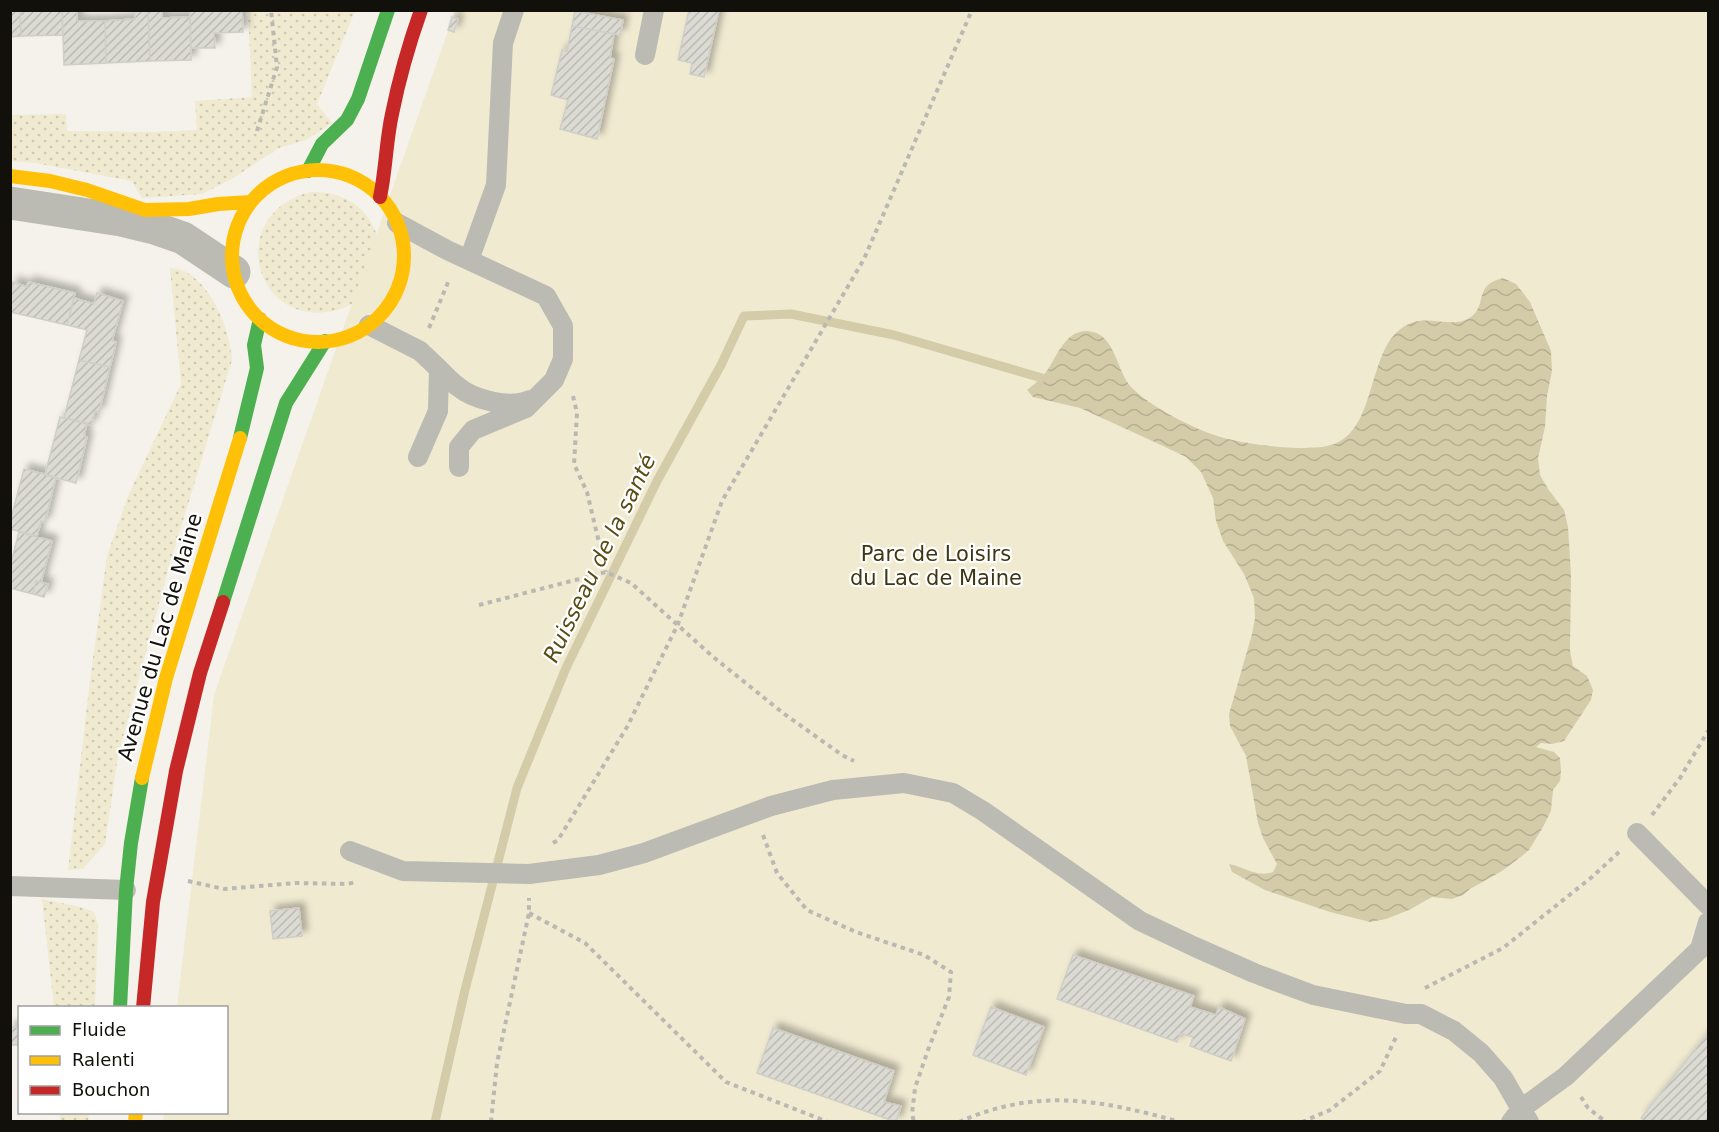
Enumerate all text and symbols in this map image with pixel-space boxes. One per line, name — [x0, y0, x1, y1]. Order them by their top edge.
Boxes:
water label: Ruisseau de la santé — [538, 450, 661, 666]
street label: Avenue du Lac de Maine — [113, 510, 207, 764]
park label: Parc de Loisirs du Lac de Maine — [850, 542, 1022, 590]
legend — [18, 1006, 228, 1114]
text: Fluide — [72, 1019, 126, 1040]
text: Ralenti — [72, 1049, 135, 1070]
text: Bouchon — [72, 1079, 151, 1100]

